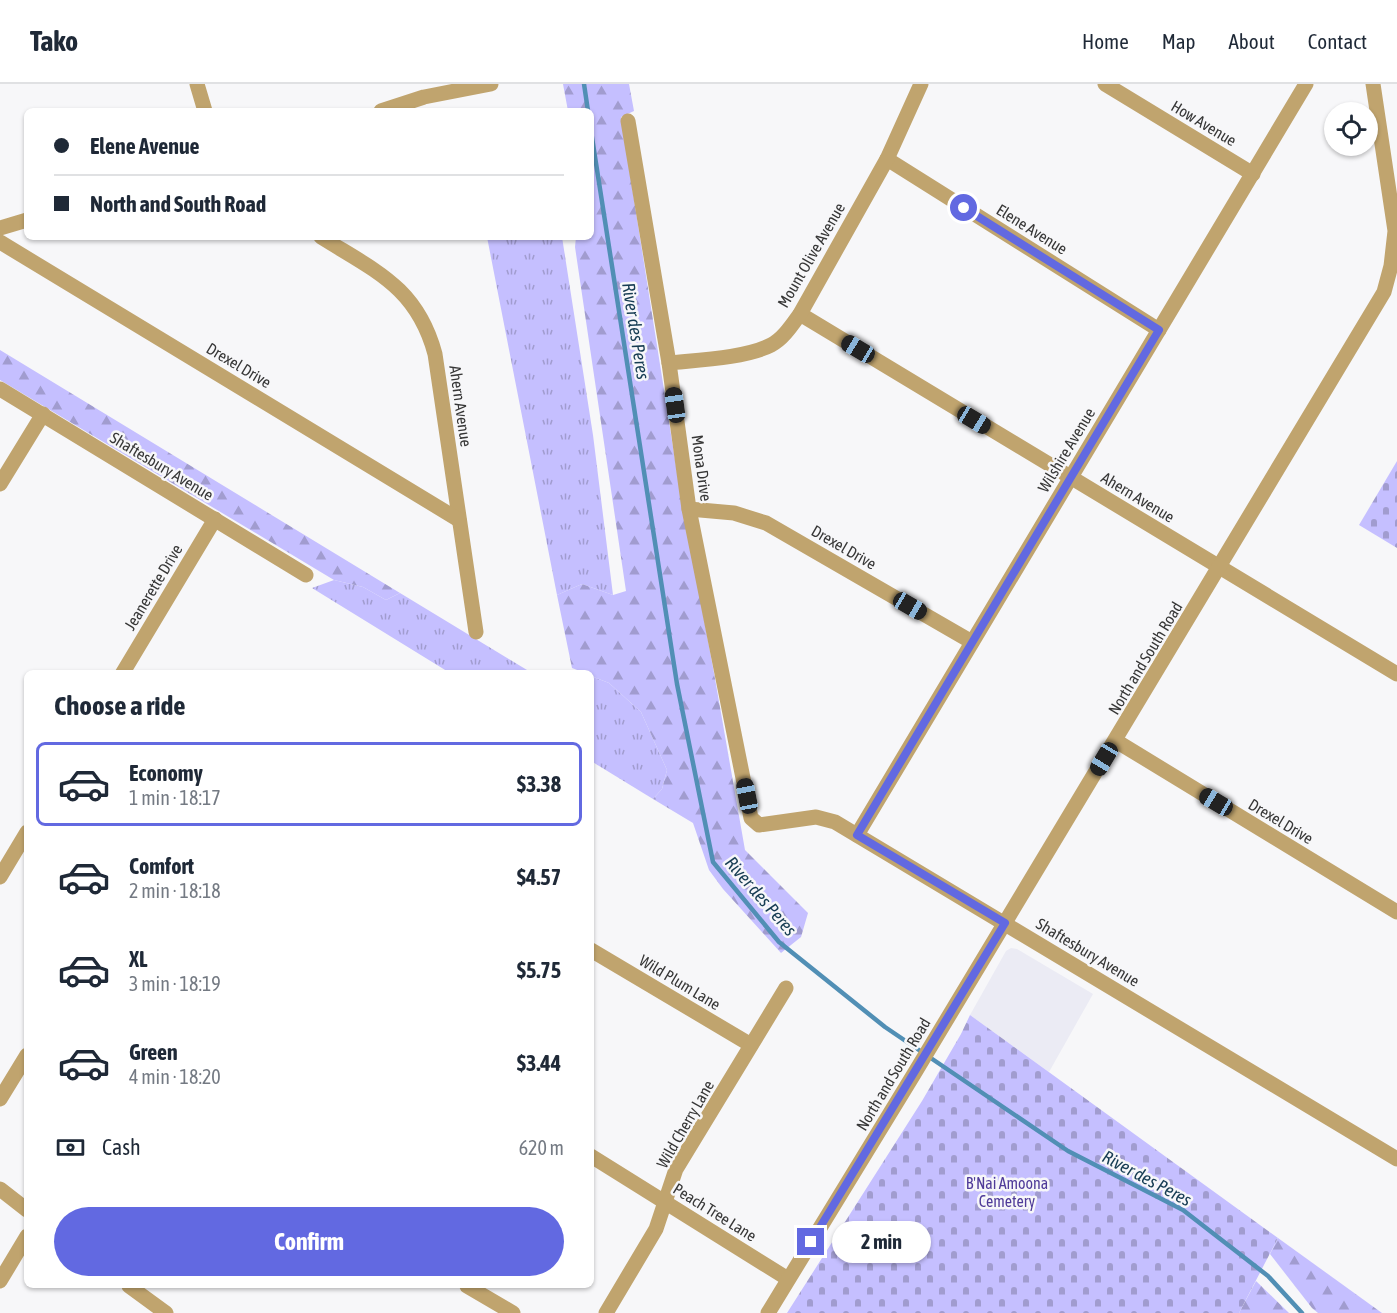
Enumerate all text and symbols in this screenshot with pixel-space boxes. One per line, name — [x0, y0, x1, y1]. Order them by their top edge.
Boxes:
text: Tako — [30, 25, 78, 57]
text: Home — [1082, 29, 1129, 53]
text: Map — [1162, 29, 1196, 53]
text: About — [1229, 29, 1275, 53]
text: Contact — [1308, 29, 1367, 53]
street label: How Avenue — [1168, 97, 1240, 149]
map controls — [1324, 102, 1378, 156]
button: locate — [1324, 102, 1378, 156]
text: Elene Avenue — [90, 133, 200, 159]
text: North and South Road — [90, 191, 266, 217]
route start — [950, 194, 977, 221]
street label: Mount Olive Avenue — [774, 199, 848, 311]
street label: Elene Avenue — [993, 200, 1071, 258]
water label: River des Peres — [618, 281, 654, 381]
car — [838, 332, 878, 366]
street label: Drexel Drive — [204, 339, 274, 391]
street label: Ahern Avenue — [446, 364, 476, 448]
car — [664, 386, 686, 424]
car — [954, 403, 994, 437]
street label: Wilshire Avenue — [1034, 405, 1098, 495]
street label: Shaftesbury Avenue — [107, 428, 217, 505]
street label: Mona Drive — [688, 434, 716, 502]
street label: Ahern Avenue — [1098, 468, 1178, 526]
street label: Drexel Drive — [808, 521, 880, 573]
street label: Jeanerette Drive — [120, 541, 186, 633]
car — [890, 589, 930, 623]
street label: North and South Road — [1104, 598, 1186, 718]
text: Choose a ride — [54, 690, 186, 721]
car — [1087, 739, 1121, 779]
icon: car — [57, 757, 111, 811]
text: Economy — [129, 760, 203, 786]
text: $3.38 — [517, 771, 561, 797]
car — [735, 777, 759, 815]
car — [1196, 785, 1236, 819]
text: 1 min · 18:17 — [129, 786, 221, 809]
street label: Drexel Drive — [1246, 795, 1316, 847]
icon: car — [57, 850, 111, 904]
water label: River des Peres — [721, 852, 801, 940]
text: Comfort — [129, 853, 194, 879]
text: $4.57 — [517, 864, 561, 890]
text: 2 min · 18:18 — [129, 879, 221, 902]
street label: Shaftesbury Avenue — [1033, 914, 1143, 991]
icon: car — [57, 943, 111, 997]
text: XL — [129, 946, 147, 972]
street label: Wild Plum Lane — [636, 951, 724, 1013]
text: $5.75 — [517, 957, 561, 983]
text: 3 min · 18:19 — [129, 972, 221, 995]
street label: North and South Road — [852, 1014, 934, 1134]
icon: car — [57, 1036, 111, 1090]
text: Green — [129, 1039, 178, 1065]
text: $3.44 — [517, 1050, 561, 1076]
text: 4 min · 18:20 — [129, 1065, 221, 1088]
street label: Wild Cherry Lane — [653, 1077, 718, 1172]
icon: cash — [54, 1131, 87, 1164]
text: Cash — [102, 1134, 141, 1160]
text: 620 m — [519, 1136, 564, 1159]
water label: River des Peres — [1099, 1146, 1195, 1210]
park label: B'Nai Amoona Cemetery — [966, 1174, 1048, 1211]
street label: Peach Tree Lane — [670, 1179, 760, 1245]
button: Confirm — [54, 1207, 564, 1276]
callout: 2 min — [832, 1221, 931, 1263]
route end — [797, 1228, 824, 1255]
text: 2 min — [861, 1230, 902, 1253]

